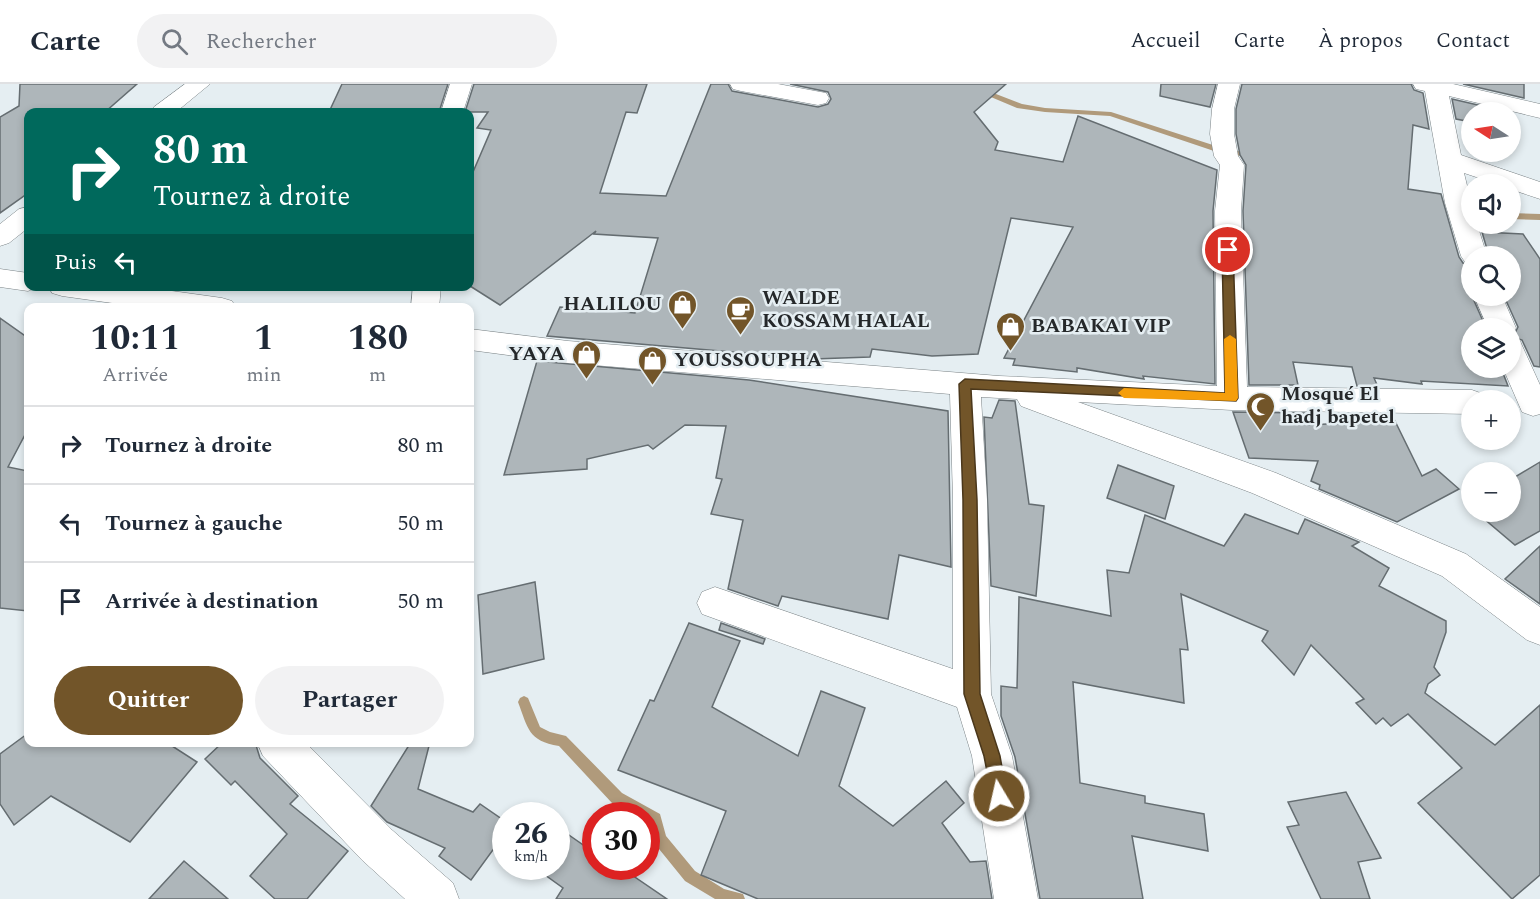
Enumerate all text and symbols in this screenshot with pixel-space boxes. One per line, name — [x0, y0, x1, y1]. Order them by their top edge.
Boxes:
search box — [137, 14, 557, 68]
text: Carte — [30, 20, 101, 63]
icon: search — [158, 25, 191, 58]
text: Rechercher — [206, 25, 316, 58]
text: Accueil — [1130, 25, 1201, 57]
text: Carte — [1234, 25, 1285, 57]
text: À propos — [1318, 25, 1403, 57]
text: Contact — [1436, 25, 1510, 57]
north arrow — [1461, 102, 1521, 162]
map controls — [1461, 102, 1521, 522]
text: 80 m — [153, 119, 248, 182]
icon: right — [54, 132, 132, 210]
button: sound — [1461, 174, 1521, 234]
text: Tournez à droite — [153, 176, 350, 218]
pin — [1202, 224, 1253, 275]
icon: arrive — [1211, 233, 1244, 266]
text: Puis — [54, 246, 97, 279]
icon: left — [109, 246, 142, 279]
button: search — [1461, 246, 1521, 306]
place label: WALDE KOSSAM HALAL — [762, 283, 930, 336]
shop icon: HALILOU — [667, 288, 699, 330]
place label: HALILOU — [563, 289, 662, 319]
cafe icon: WALDE KOSSAM HALAL — [725, 294, 757, 336]
shop icon: BABAKAI VIP — [994, 310, 1026, 352]
text: 10:11 — [90, 311, 180, 366]
text: 1 — [254, 311, 274, 366]
text: 180 — [347, 311, 408, 366]
place label: BABAKAI VIP — [1031, 311, 1171, 341]
button: layers — [1461, 318, 1521, 378]
shop icon: YAYA — [570, 338, 602, 380]
place label: YAYA — [508, 339, 566, 369]
shop icon: YOUSSOUPHA — [637, 344, 669, 386]
place label: YOUSSOUPHA — [674, 345, 823, 375]
text: Arrivée — [102, 360, 168, 390]
text: min — [246, 360, 281, 390]
text: m — [369, 360, 386, 390]
place label: Mosqué El hadj bapetel — [1281, 379, 1395, 432]
mosque icon: Mosqué El hadj bapetel — [1244, 390, 1276, 432]
button: + — [1461, 390, 1521, 450]
icon: right — [54, 429, 87, 462]
text: Tournez à droite — [105, 429, 272, 462]
text: 80 m — [398, 429, 444, 462]
button: − — [1461, 462, 1521, 522]
icon: left — [54, 507, 87, 540]
text: Tournez à gauche — [105, 507, 283, 540]
text: 50 m — [398, 507, 444, 540]
icon: arrive — [54, 585, 87, 618]
text: Arrivée à destination — [105, 585, 319, 618]
text: 50 m — [398, 585, 444, 618]
button: Quitter — [54, 666, 243, 735]
button: Partager — [255, 666, 444, 735]
position arrow — [967, 764, 1031, 828]
speed limit sign: 30 — [582, 802, 660, 880]
text: 26 — [514, 811, 548, 857]
text: km/h — [514, 845, 548, 868]

